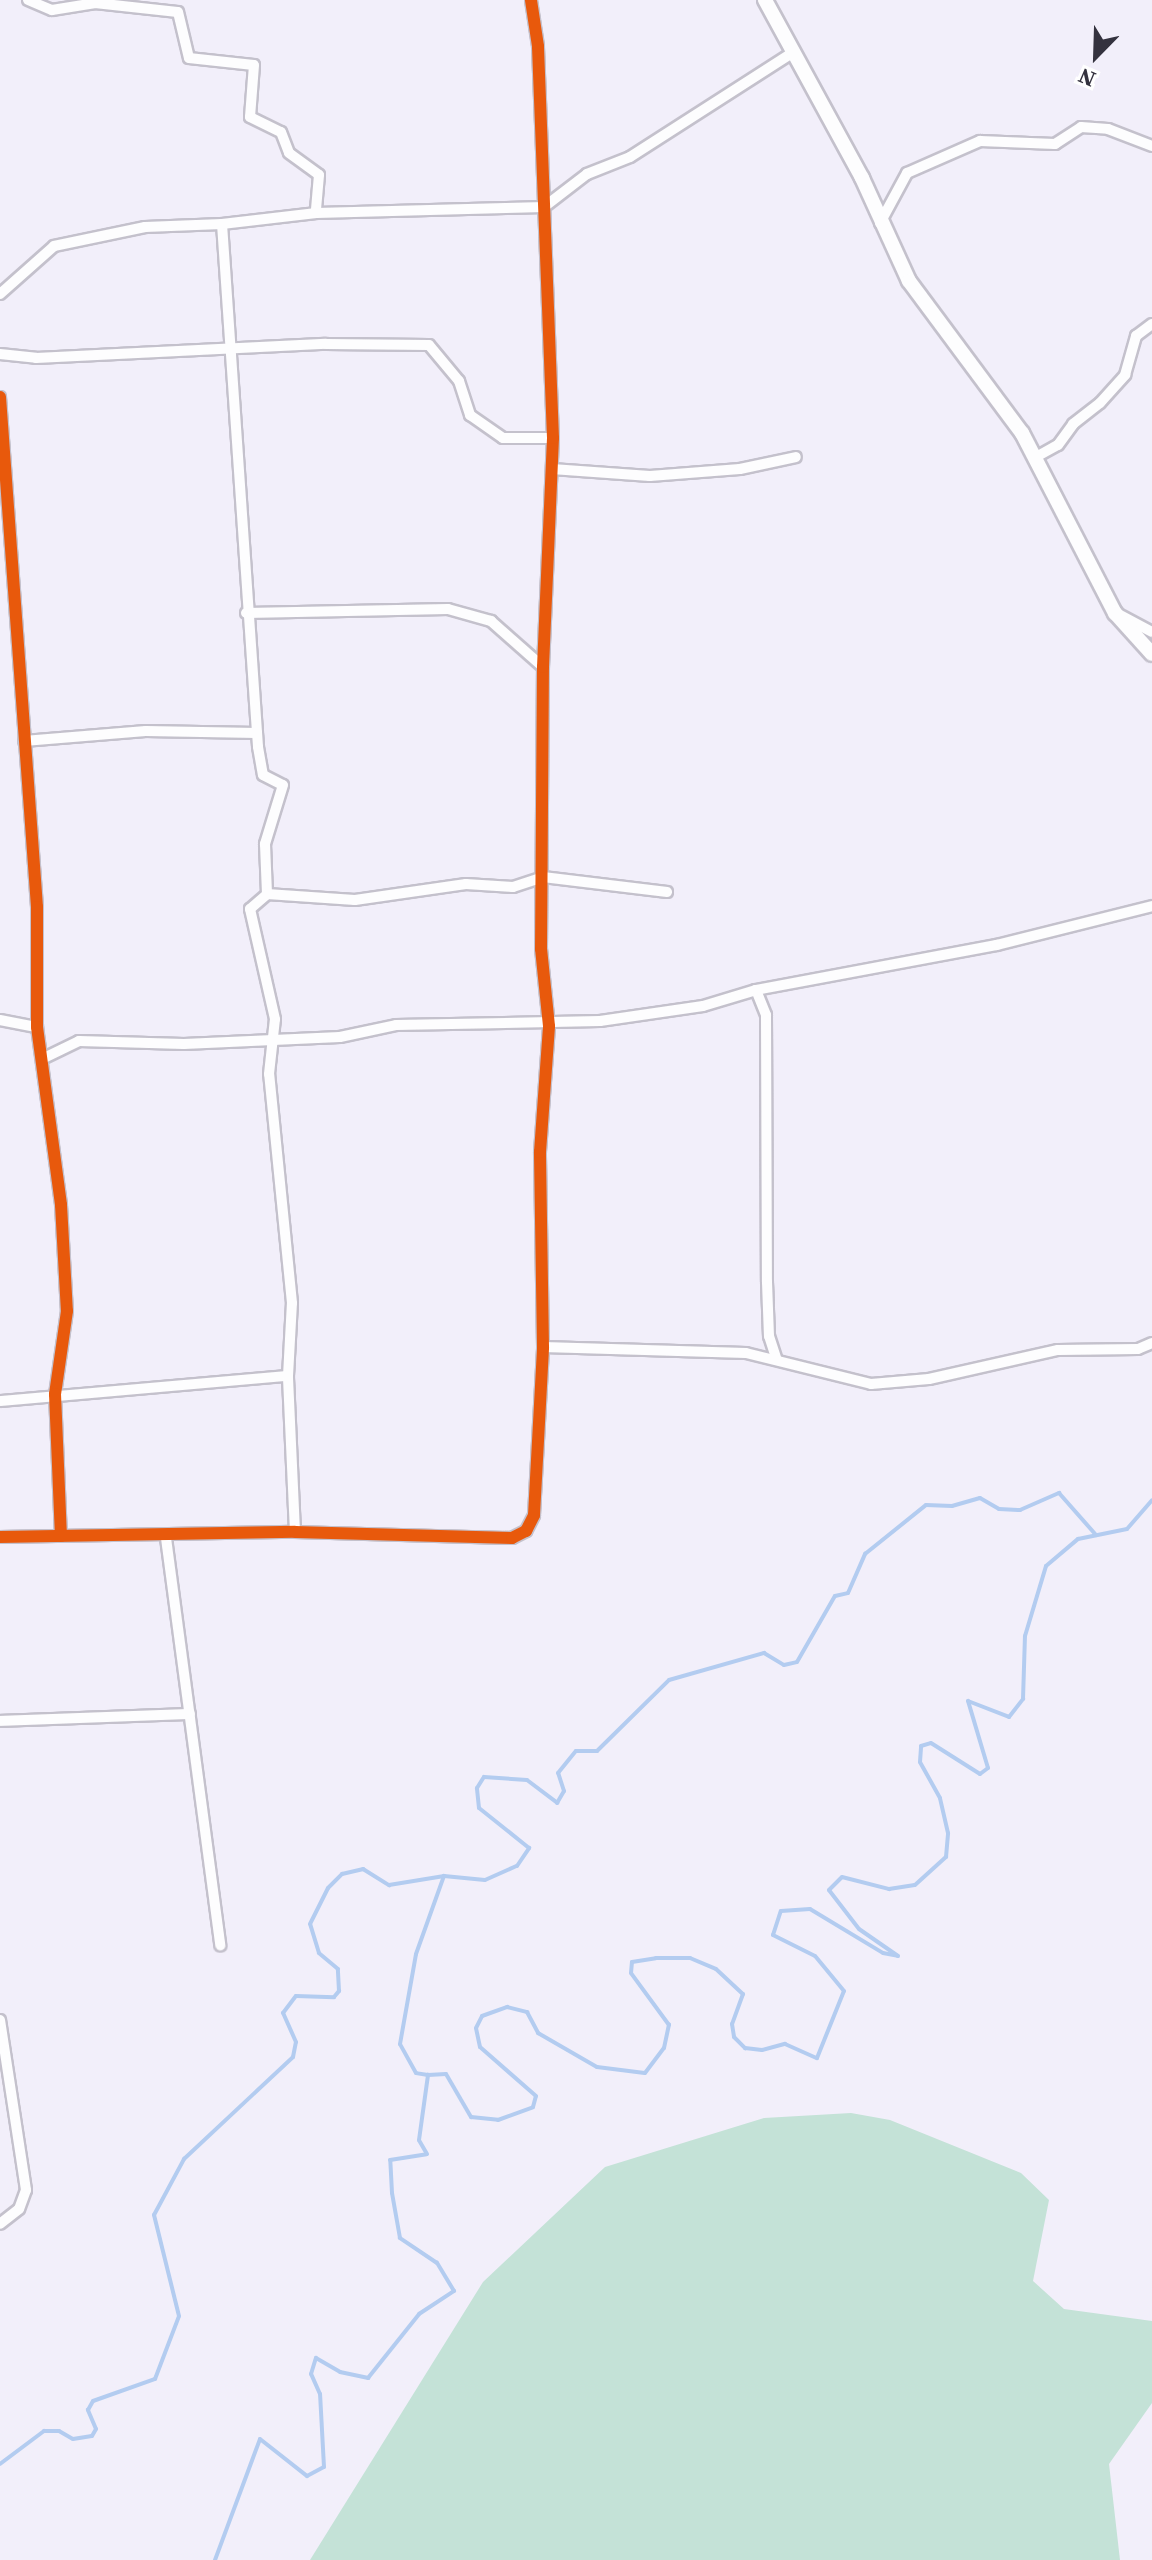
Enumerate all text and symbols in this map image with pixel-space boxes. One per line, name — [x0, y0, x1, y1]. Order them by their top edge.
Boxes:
north arrow — [1056, 16, 1136, 96]
text: N — [1073, 61, 1100, 95]

